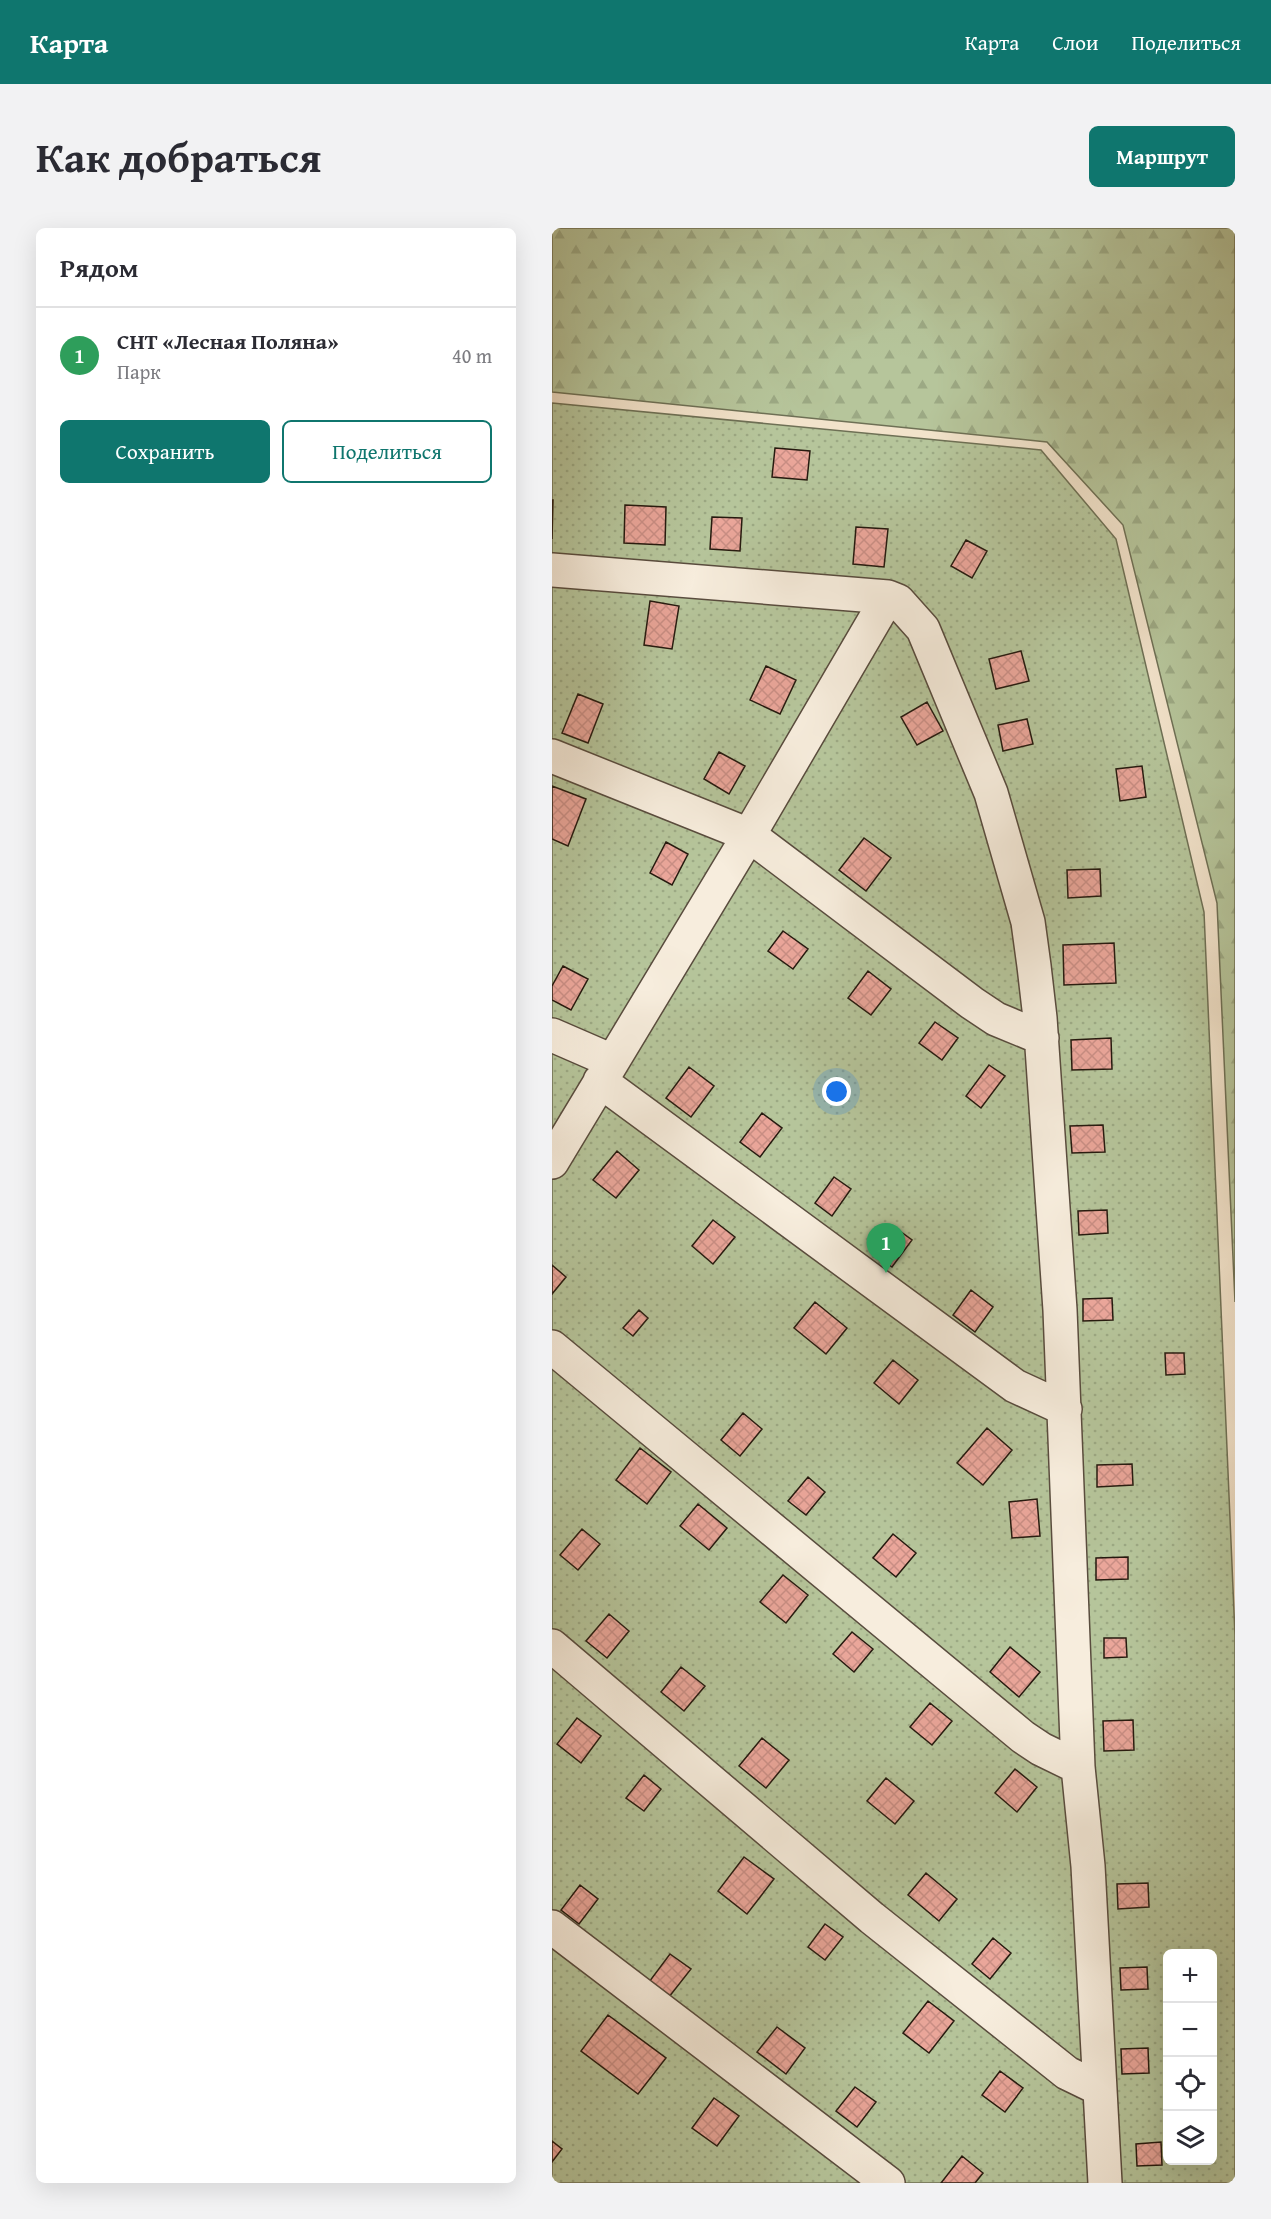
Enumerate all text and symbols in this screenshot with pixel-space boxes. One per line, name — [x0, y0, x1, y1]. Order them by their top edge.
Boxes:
text: Карта — [30, 22, 108, 63]
text: Карта — [965, 27, 1019, 58]
text: Слои — [1052, 27, 1098, 58]
text: Поделиться — [1131, 27, 1241, 58]
text: Как добраться — [36, 126, 321, 187]
button: Маршрут — [1089, 126, 1235, 187]
text: Рядом — [60, 248, 138, 287]
text: СНТ «Лесная Поляна» — [117, 325, 339, 357]
text: 1 — [74, 341, 85, 370]
text: 40 m — [452, 341, 492, 370]
text: Парк — [117, 357, 161, 386]
button: Сохранить — [60, 420, 270, 483]
button: Поделиться — [282, 420, 492, 483]
your location — [822, 1077, 851, 1106]
pin: 1 — [866, 1224, 906, 1273]
map controls — [1163, 1949, 1217, 2165]
button: + — [1163, 1949, 1217, 2003]
button: − — [1163, 2003, 1217, 2057]
button: locate — [1163, 2057, 1217, 2111]
button: layers — [1163, 2111, 1217, 2165]

